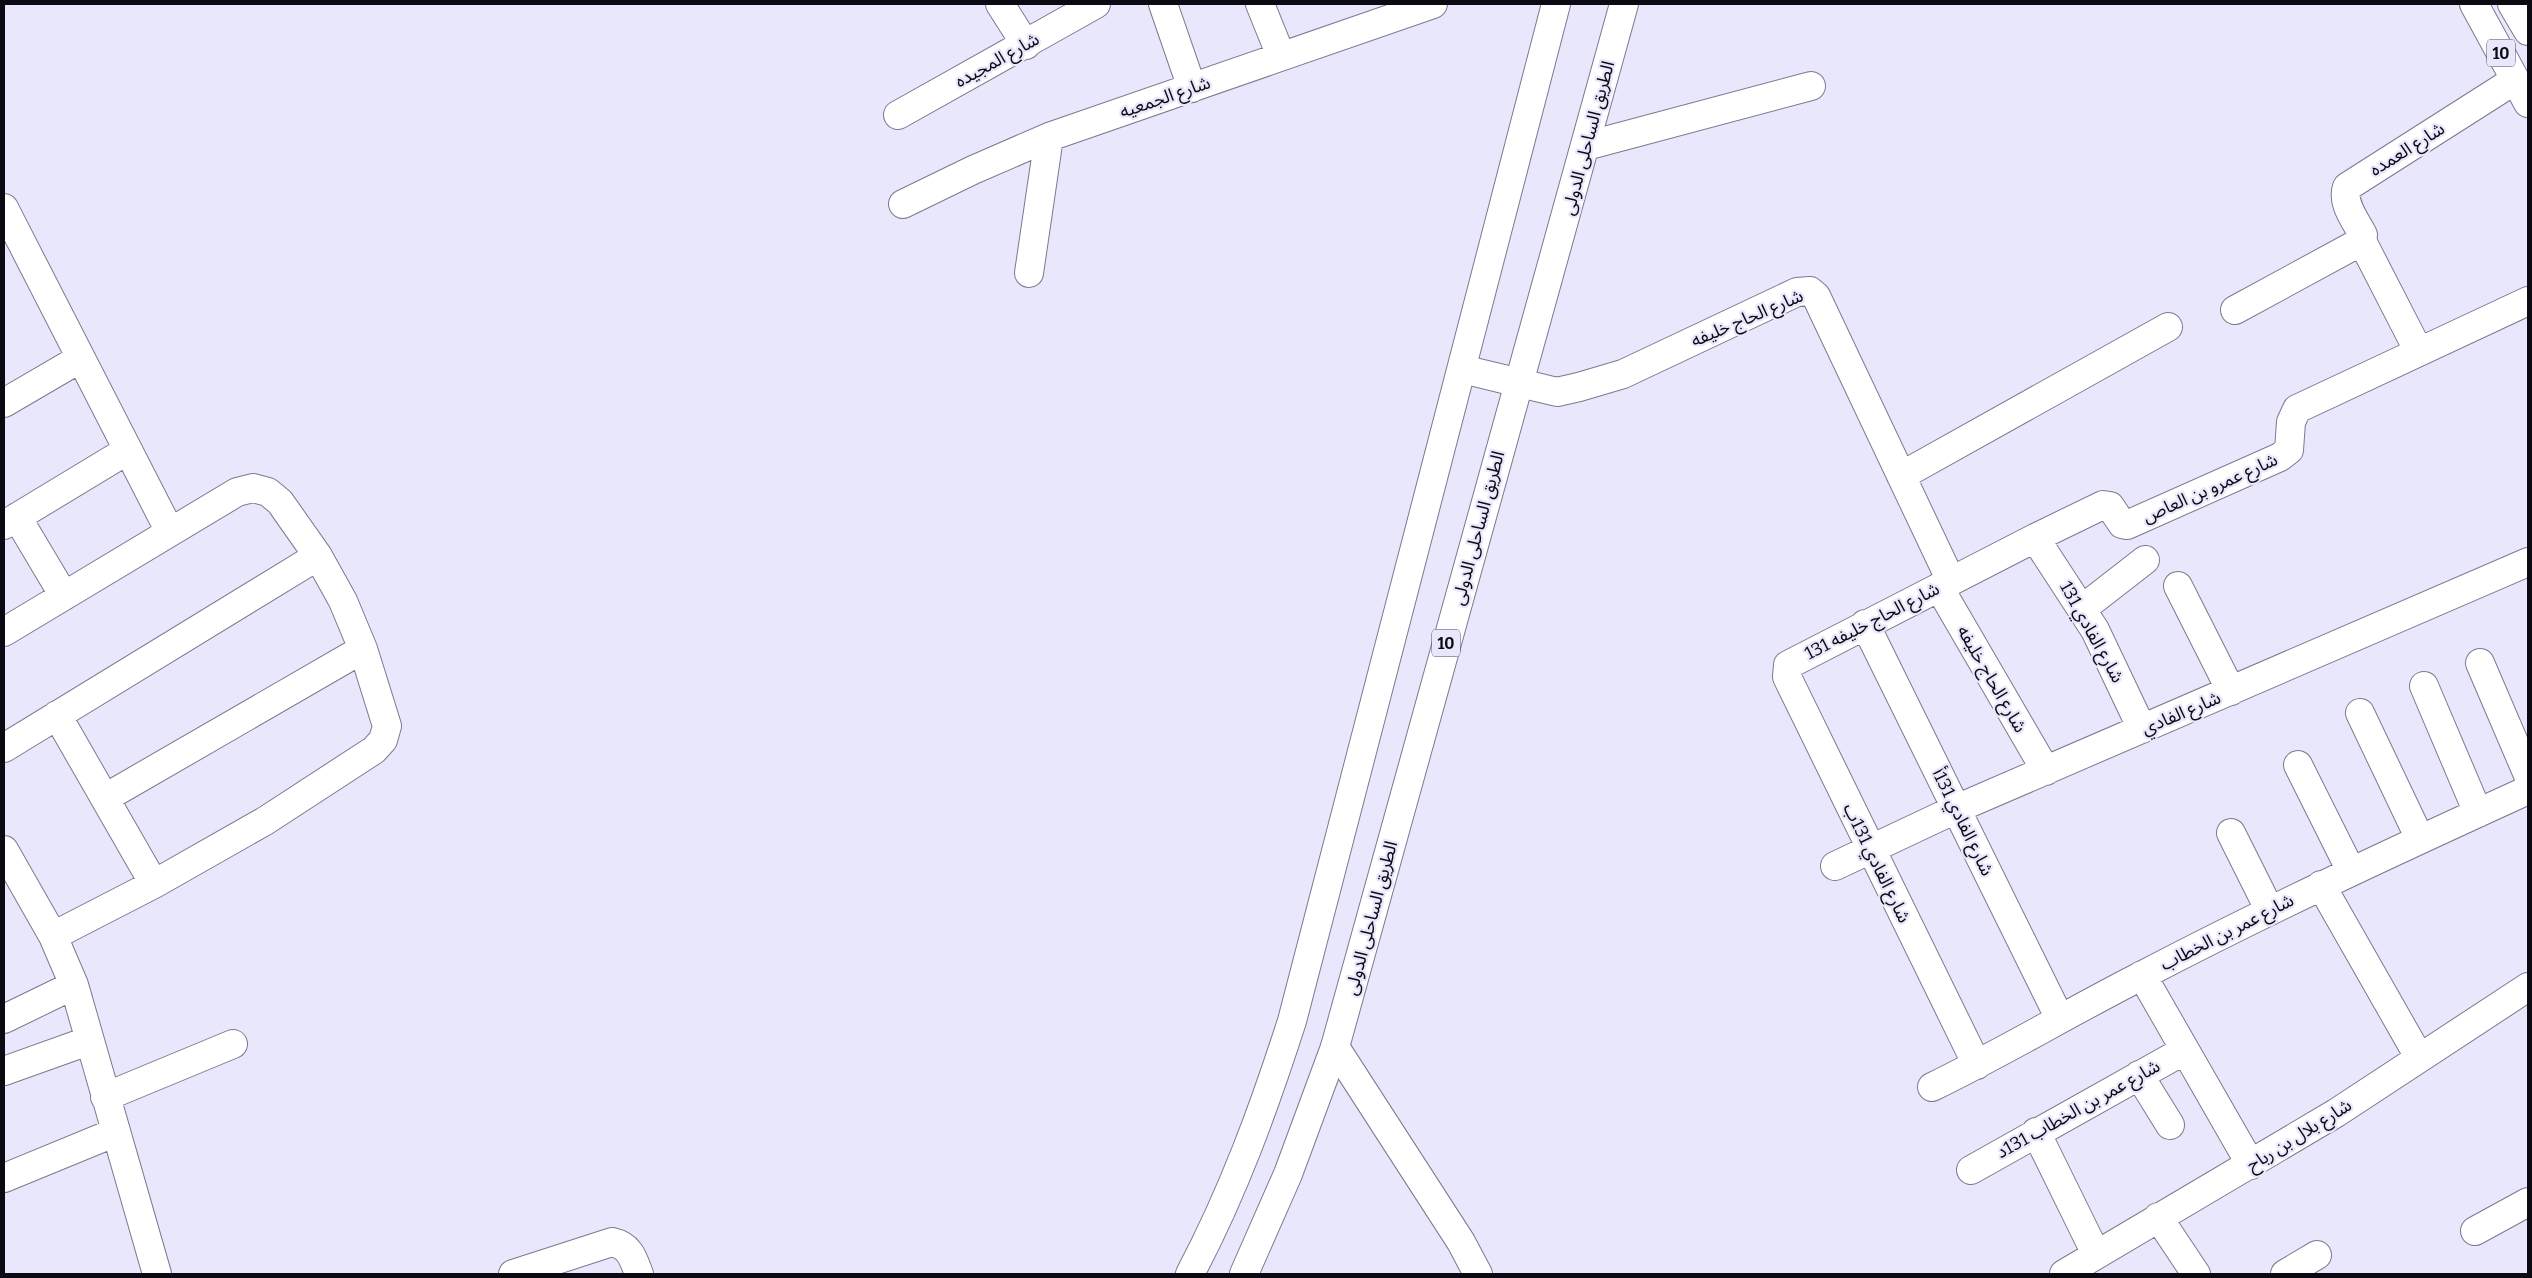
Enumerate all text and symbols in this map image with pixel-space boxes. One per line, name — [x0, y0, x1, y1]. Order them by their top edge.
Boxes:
street label: شارع المجيده — [951, 28, 1045, 95]
road number: 10 — [2487, 40, 2515, 66]
street label: الطريق الساحلى الدولى — [1557, 58, 1619, 218]
street label: شارع الجمعيه — [1117, 71, 1214, 126]
street label: شارع العمده — [2365, 117, 2450, 183]
street label: شارع الحاج خليفه — [1688, 284, 1808, 354]
street label: الطريق الساحلى الدولى — [1447, 448, 1509, 608]
street label: شارع عمرو بن العاص — [2139, 448, 2282, 530]
street label: شارع الفادي 131 — [2052, 577, 2129, 688]
street label: شارع الحاج خليفه 131 — [1801, 578, 1944, 667]
street label: شارع الحاج خليفه — [1950, 622, 2031, 738]
road number: 10 — [1432, 630, 1460, 656]
street label: شارع الفادي — [2138, 686, 2225, 742]
street label: شارع الفادي 131أ — [1925, 764, 1999, 881]
street label: شارع الفادي 131ب — [1836, 800, 1915, 928]
street label: الطريق الساحلى الدولى — [1340, 838, 1402, 998]
street label: شارع عمر بن الخطاب — [2157, 889, 2299, 978]
street label: شارع عمر بن الخطاب 131د — [1992, 1055, 2165, 1166]
street label: شارع بلال بن رباح — [2242, 1094, 2357, 1179]

